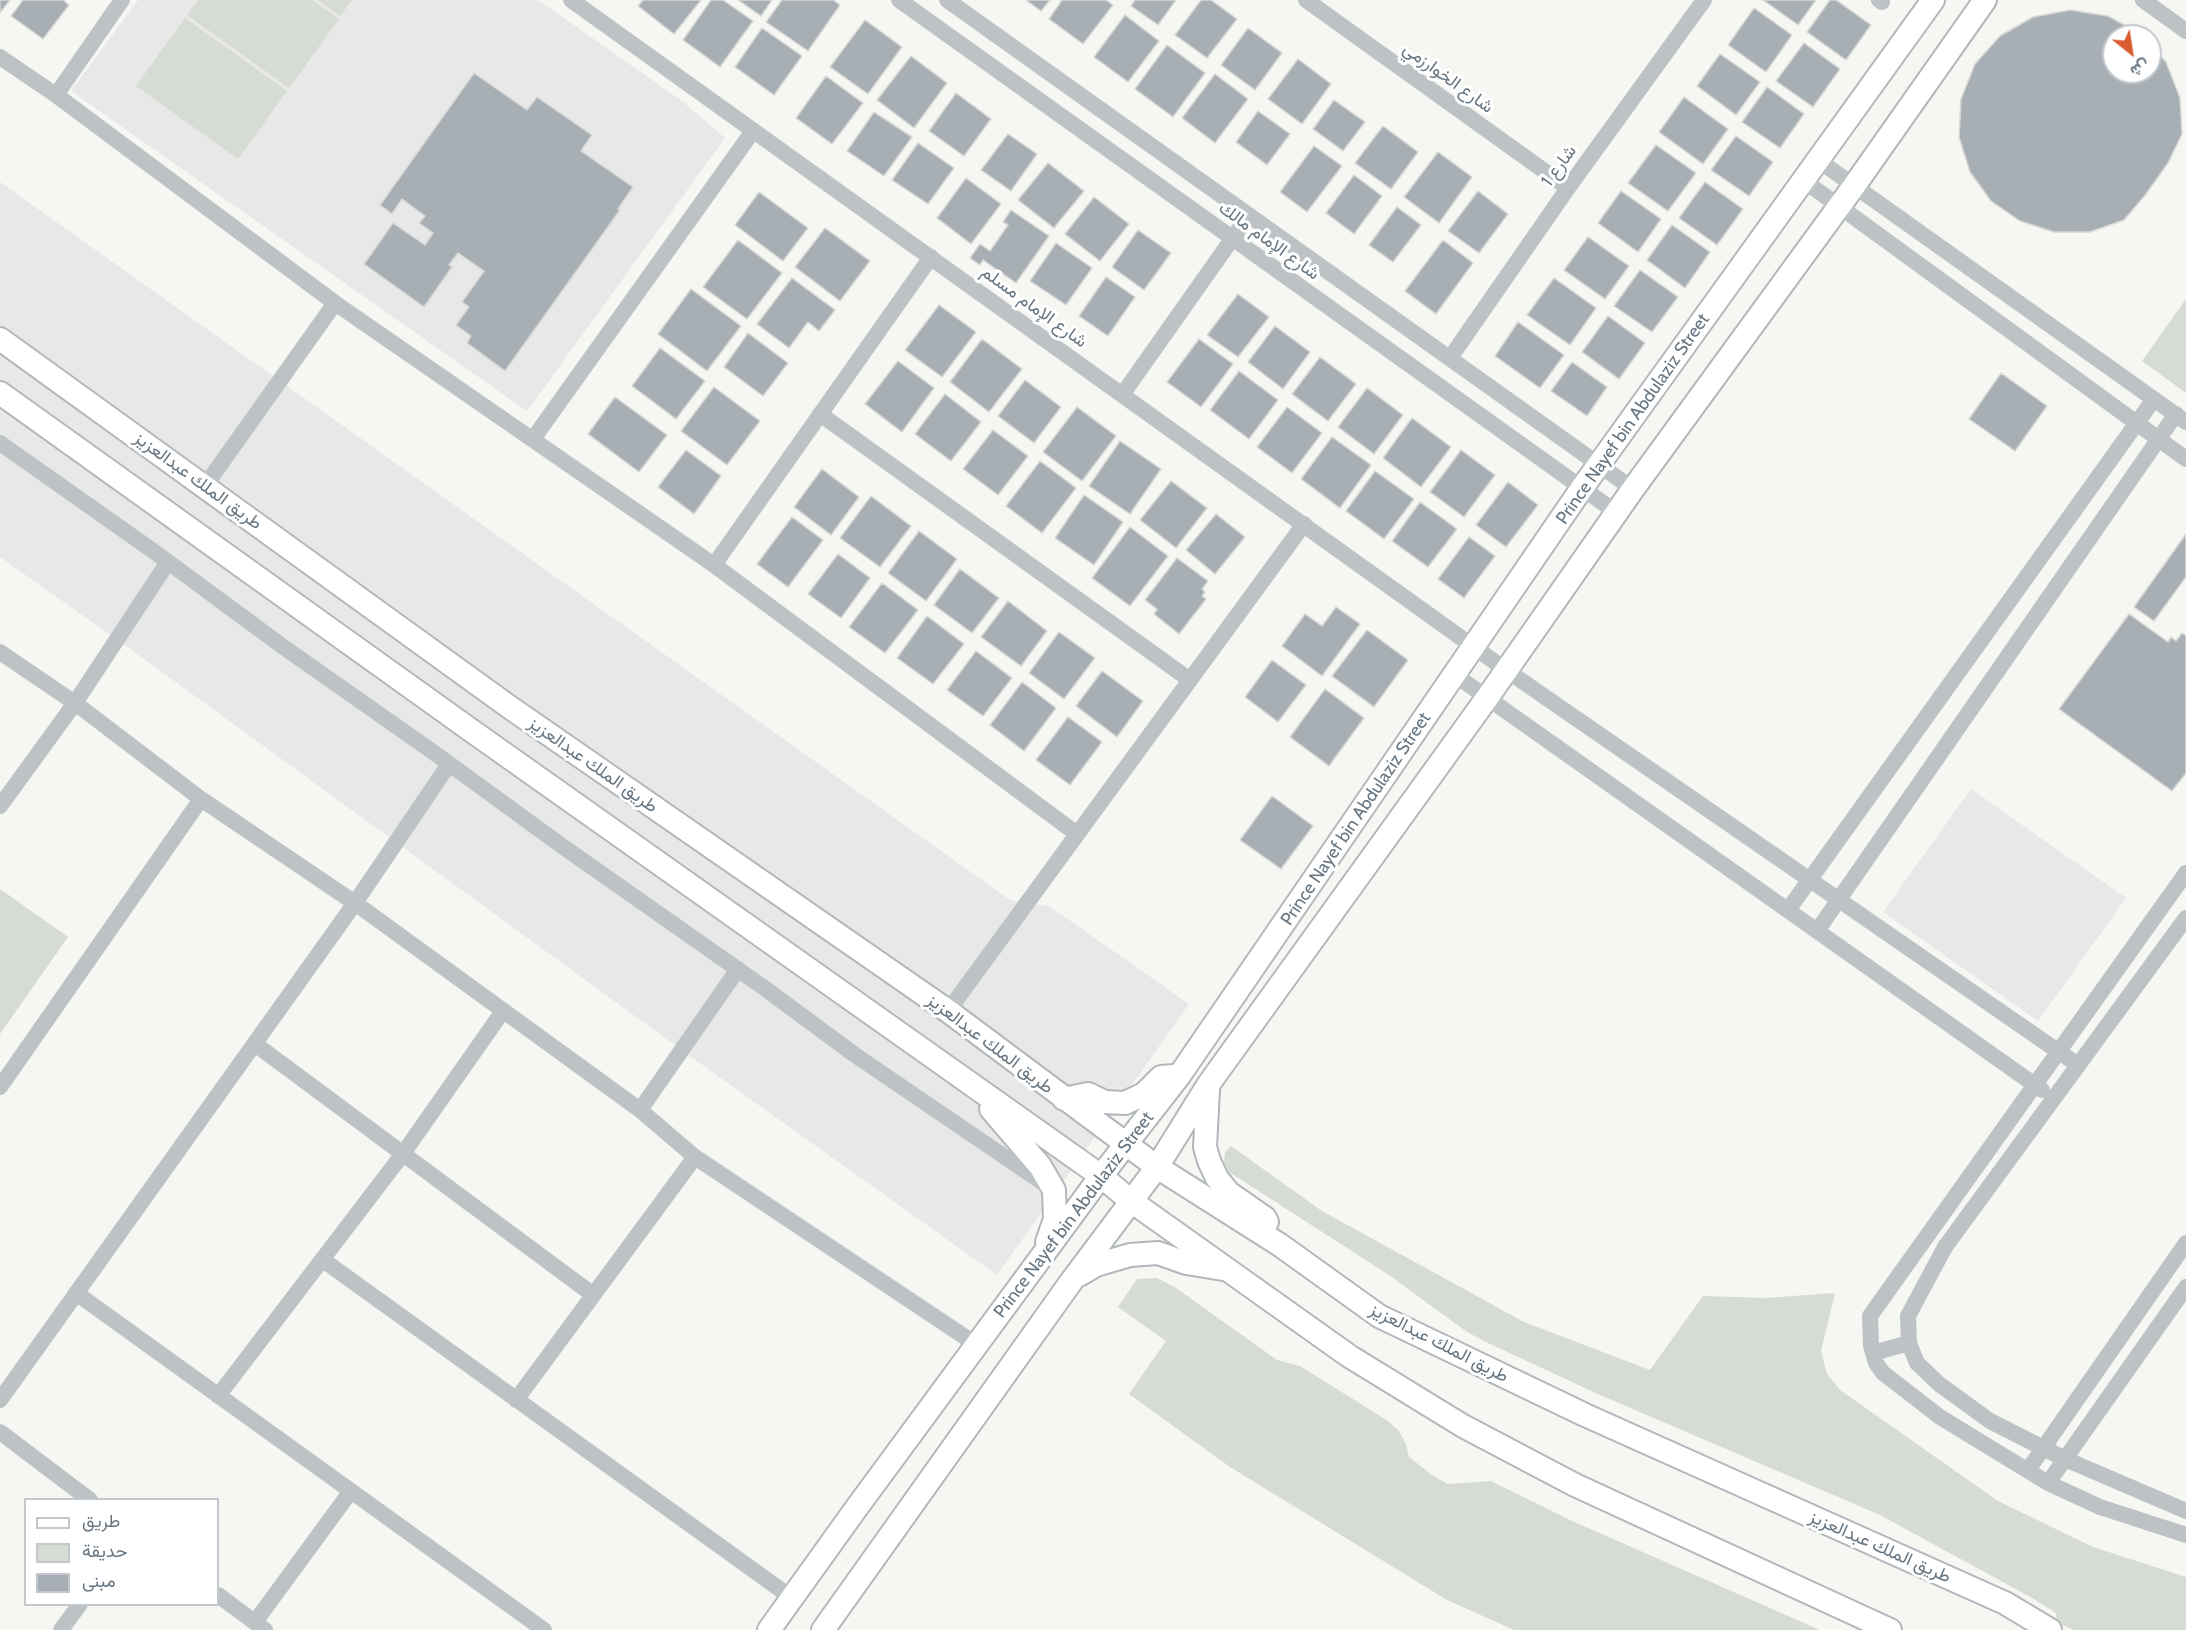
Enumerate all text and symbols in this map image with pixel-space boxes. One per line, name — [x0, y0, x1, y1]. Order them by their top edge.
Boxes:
north arrow — [2102, 24, 2162, 84]
street label: شارع الخوارزمي — [1399, 38, 1497, 118]
text: ش — [2127, 55, 2153, 81]
street label: شارع 1 — [1537, 141, 1581, 191]
street label: شارع الإمام مالك — [1214, 197, 1324, 285]
street label: شارع الإمام مسلم — [977, 261, 1091, 353]
street label: Prince Nayef bin Abdulaziz Street — [1552, 309, 1714, 529]
street label: طريق الملك عبدالعزيز — [130, 427, 266, 535]
street label: Prince Nayef bin Abdulaziz Street — [1276, 708, 1436, 930]
street label: طريق الملك عبدالعزيز — [524, 712, 662, 818]
street label: طريق الملك عبدالعزيز — [922, 989, 1058, 1099]
street label: Prince Nayef bin Abdulaziz Street — [989, 1108, 1159, 1322]
street label: طريق الملك عبدالعزيز — [1366, 1299, 1512, 1387]
legend — [24, 1498, 219, 1606]
street label: طريق الملك عبدالعزيز — [1806, 1506, 1954, 1588]
text: طريق — [82, 1510, 120, 1532]
text: حديقة — [82, 1540, 128, 1562]
text: مبنى — [82, 1570, 116, 1592]

